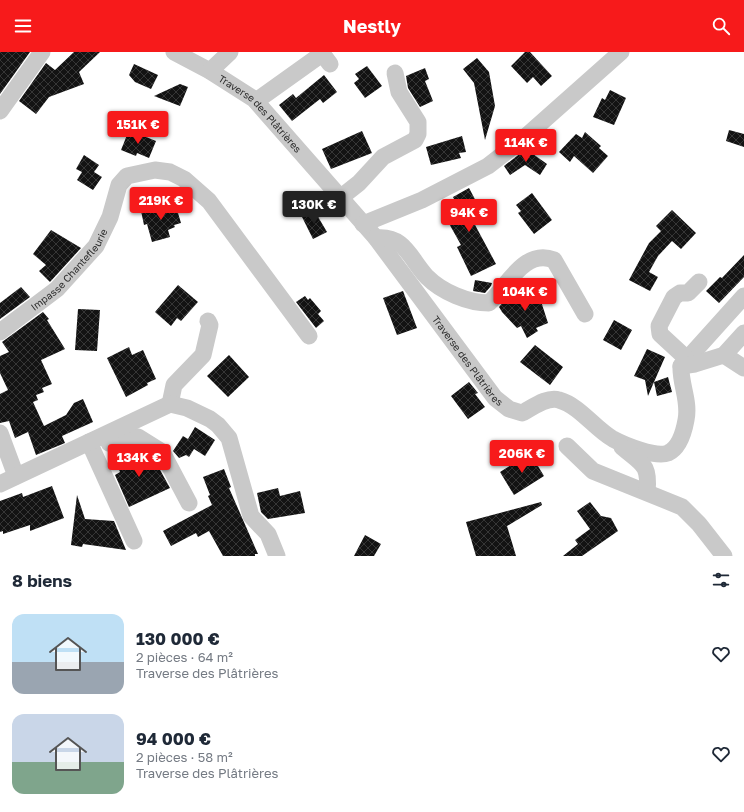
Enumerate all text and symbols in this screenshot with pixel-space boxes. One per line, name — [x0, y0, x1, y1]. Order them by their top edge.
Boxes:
icon: menu — [12, 15, 34, 37]
text: Nestly — [343, 15, 401, 37]
icon: search — [710, 15, 732, 37]
street label: Traverse des Plâtrières — [216, 72, 304, 155]
pin: 151K € — [105, 111, 171, 145]
text: 151K € — [116, 116, 160, 132]
pin: 114K € — [493, 129, 559, 163]
text: 114K € — [504, 134, 548, 150]
pin: 219K € — [128, 187, 194, 221]
pin: 130K € — [281, 191, 347, 225]
text: 219K € — [139, 192, 183, 208]
text: 130K € — [292, 196, 336, 212]
pin: 94K € — [441, 199, 497, 233]
text: 94K € — [450, 204, 488, 220]
street label: Impasse Chantefleurie — [28, 226, 110, 313]
pin: 104K € — [492, 278, 558, 312]
text: 104K € — [502, 283, 548, 299]
street label: Traverse des Plâtrières — [430, 313, 506, 408]
pin: 206K € — [489, 440, 555, 474]
pin: 134K € — [106, 444, 172, 478]
text: 206K € — [499, 445, 545, 461]
text: 134K € — [117, 449, 161, 465]
icon: filters — [710, 569, 732, 591]
text: 8 biens — [12, 570, 72, 591]
text: 130 000 € — [136, 628, 220, 649]
icon: home — [44, 630, 92, 678]
icon: heart — [710, 643, 732, 665]
text: 2 pièces · 64 m² — [136, 649, 233, 665]
text: Traverse des Plâtrières — [136, 665, 278, 681]
text: 94 000 € — [136, 728, 211, 749]
icon: home — [44, 730, 92, 778]
icon: heart — [710, 743, 732, 765]
text: 2 pièces · 58 m² — [136, 749, 233, 765]
text: Traverse des Plâtrières — [136, 765, 278, 781]

